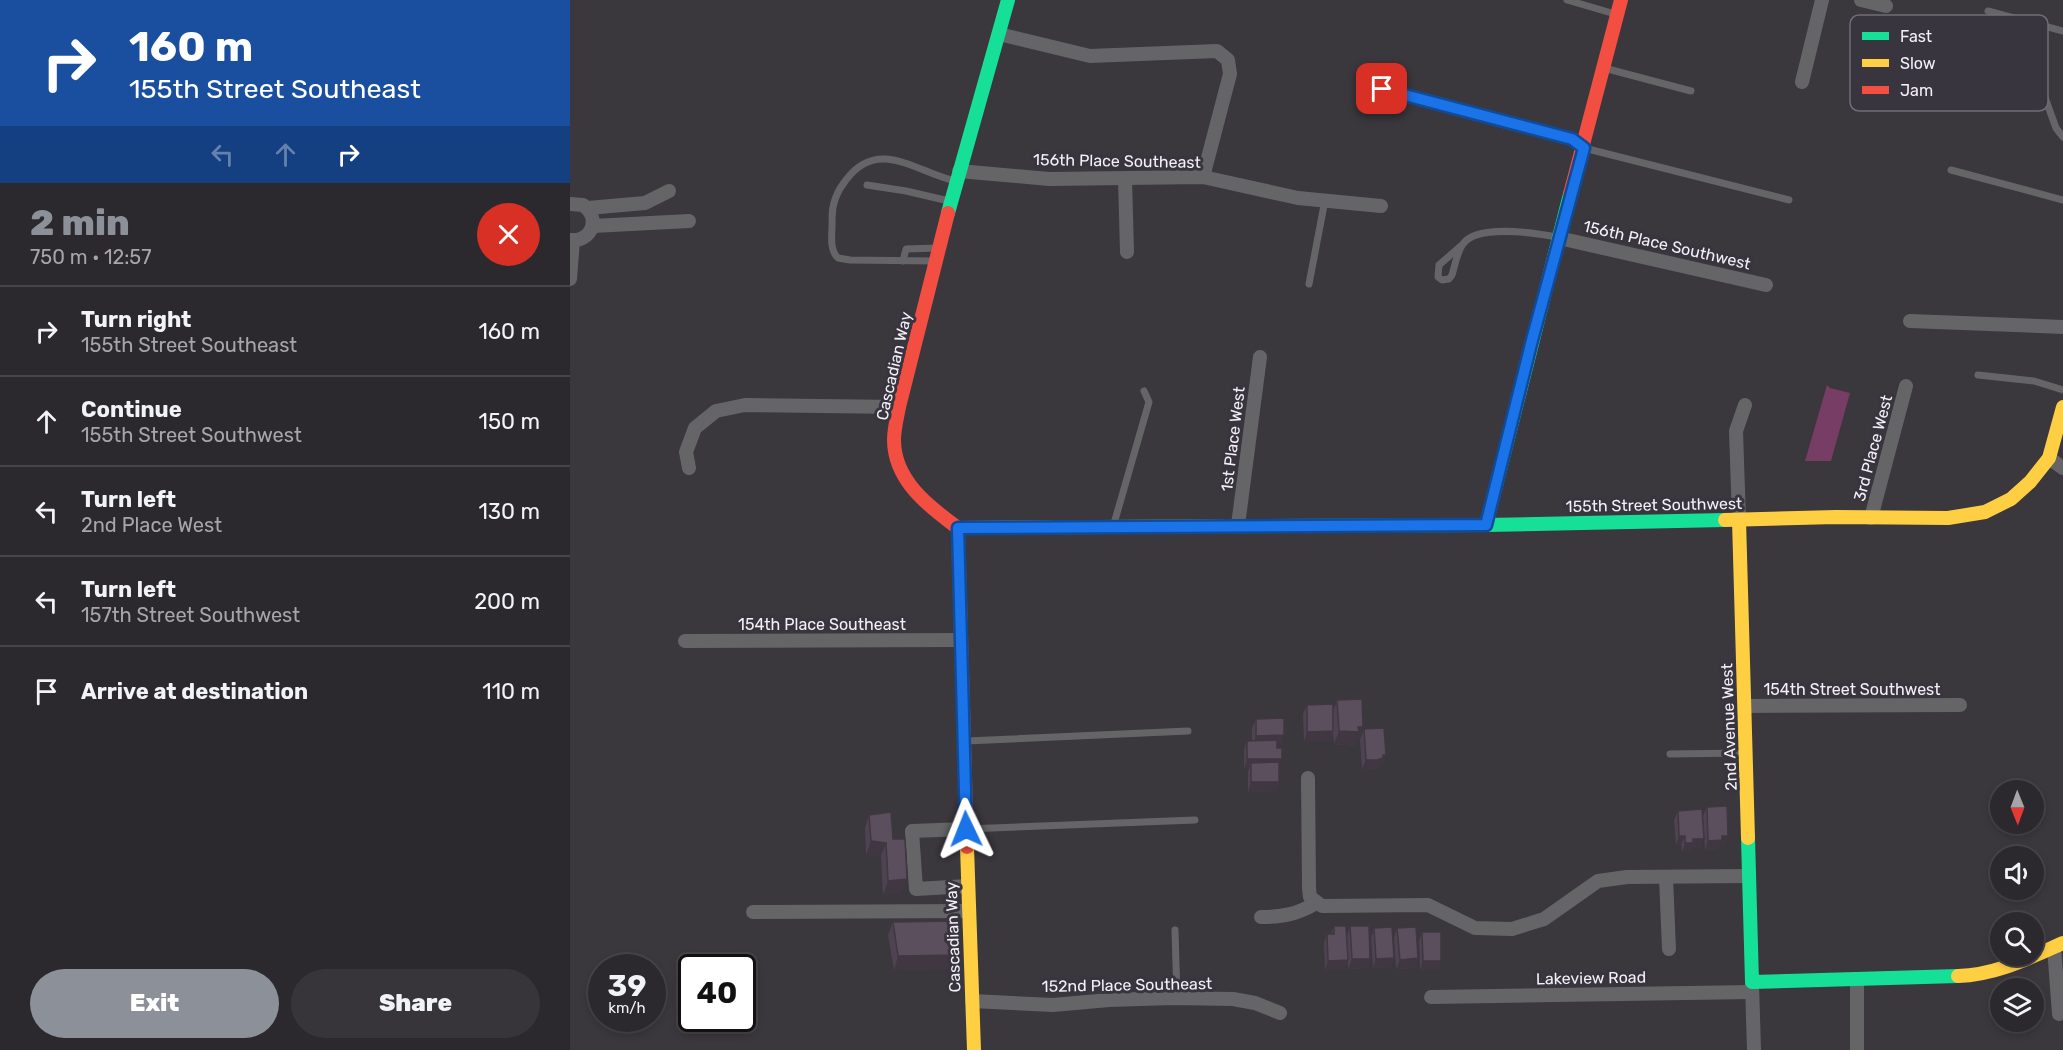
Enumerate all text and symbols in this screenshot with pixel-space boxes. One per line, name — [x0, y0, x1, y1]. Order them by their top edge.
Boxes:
legend — [1850, 15, 2048, 111]
text: 160 m — [129, 22, 253, 72]
icon: right — [30, 24, 108, 102]
text: Fast — [1900, 27, 1932, 46]
text: Slow — [1900, 54, 1936, 73]
pin — [1356, 63, 1407, 114]
icon: arrive — [1365, 72, 1398, 105]
text: 155th Street Southeast — [129, 73, 421, 105]
text: Jam — [1900, 81, 1933, 100]
icon: left — [206, 138, 239, 171]
icon: ahead — [269, 138, 302, 171]
icon: right — [332, 138, 365, 171]
street label: 156th Place Southeast — [1033, 150, 1201, 172]
text: 2 min — [30, 201, 130, 244]
button: close — [477, 203, 540, 266]
street label: 156th Place Southwest — [1581, 216, 1753, 274]
text: 750 m · 12:57 — [30, 245, 151, 269]
text: Turn right — [81, 306, 191, 333]
street label: Cascadian Way — [872, 310, 916, 422]
icon: right — [30, 315, 63, 348]
text: 160 m — [478, 318, 540, 345]
text: 155th Street Southeast — [81, 333, 297, 357]
street label: 1st Place West — [1217, 386, 1249, 492]
street label: 3rd Place West — [1850, 393, 1896, 503]
text: Continue — [81, 396, 182, 423]
icon: ahead — [30, 405, 63, 438]
text: 150 m — [479, 408, 540, 435]
text: 155th Street Southwest — [81, 423, 302, 447]
text: Turn left — [81, 486, 176, 513]
street label: 155th Street Southwest — [1566, 494, 1742, 516]
icon: left — [30, 495, 63, 528]
text: 130 m — [478, 498, 540, 525]
text: 2nd Place West — [81, 513, 222, 537]
text: Turn left — [81, 576, 176, 603]
icon: left — [30, 585, 63, 618]
text: 200 m — [474, 588, 540, 615]
text: 157th Street Southwest — [81, 603, 300, 627]
street label: 154th Place Southeast — [738, 615, 906, 634]
street label: 2nd Avenue West — [1717, 663, 1741, 791]
icon: arrive — [30, 675, 63, 708]
text: Arrive at destination — [81, 678, 308, 705]
text: 110 m — [482, 678, 540, 705]
street label: 154th Street Southwest — [1763, 680, 1941, 699]
north arrow — [1990, 780, 2044, 834]
map controls — [1990, 780, 2044, 1032]
position arrow — [934, 797, 998, 861]
button: sound — [1990, 846, 2044, 900]
street label: Cascadian Way — [942, 881, 964, 993]
button: search — [1990, 912, 2044, 966]
speed limit sign: 40 — [678, 954, 756, 1032]
text: 39 — [608, 968, 647, 1004]
street label: Lakeview Road — [1536, 968, 1646, 988]
button: Exit — [30, 969, 279, 1038]
button: Share — [291, 969, 540, 1038]
street label: 152nd Place Southeast — [1042, 974, 1212, 996]
button: layers — [1990, 978, 2044, 1032]
text: km/h — [608, 999, 646, 1017]

